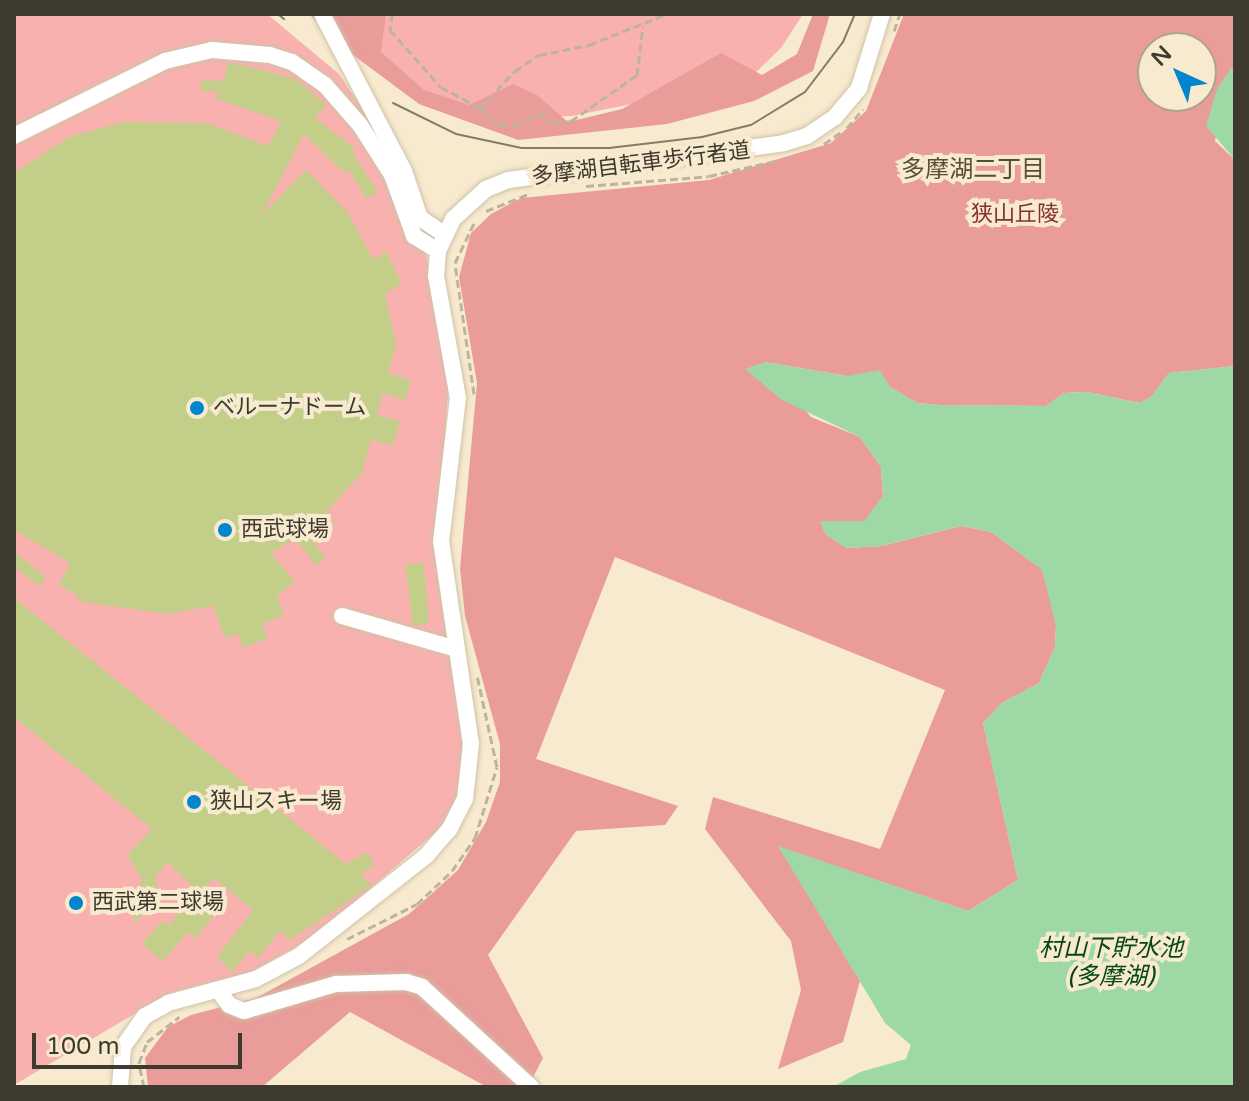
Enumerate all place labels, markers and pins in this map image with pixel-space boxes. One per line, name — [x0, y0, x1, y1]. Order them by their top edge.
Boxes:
place label: ベルーナドーム — [213, 395, 367, 421]
marker: ベルーナドーム — [188, 399, 206, 417]
place label: 西武球場 — [241, 517, 329, 543]
marker: 西武球場 — [216, 521, 234, 539]
place label: 狭山スキー場 — [210, 789, 342, 815]
marker: 狭山スキー場 — [185, 793, 203, 811]
place label: 西武第二球場 — [92, 890, 224, 916]
marker: 西武第二球場 — [67, 894, 85, 912]

